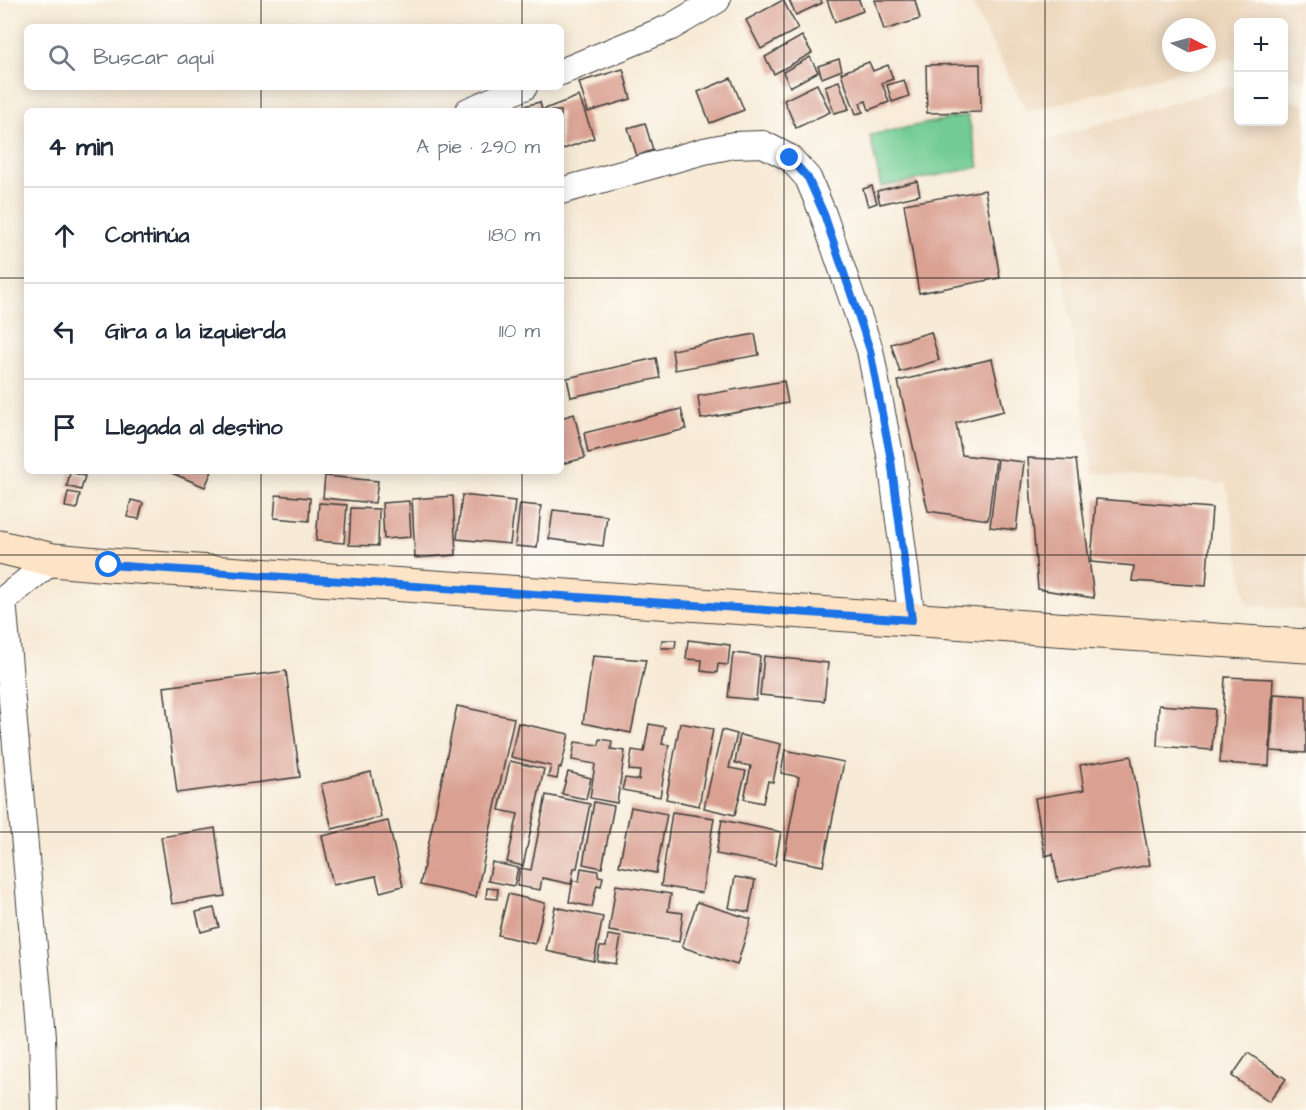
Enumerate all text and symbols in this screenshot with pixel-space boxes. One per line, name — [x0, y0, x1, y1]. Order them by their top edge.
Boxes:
north arrow — [1162, 18, 1216, 72]
map controls — [1234, 18, 1288, 126]
button: + — [1234, 18, 1288, 72]
search box — [24, 24, 564, 90]
icon: search — [45, 41, 78, 74]
text: Buscar aquí — [93, 42, 214, 73]
button: − — [1234, 72, 1288, 126]
text: 4 min — [48, 129, 113, 165]
text: A pie · 290 m — [416, 133, 540, 161]
route end — [776, 144, 802, 170]
icon: ahead — [48, 219, 81, 252]
text: Continúa — [105, 220, 190, 251]
text: 180 m — [488, 221, 540, 249]
icon: left — [48, 315, 81, 348]
text: Gira a la izquierda — [105, 316, 286, 347]
text: 110 m — [499, 317, 540, 345]
icon: arrive — [48, 411, 81, 444]
text: Llegada al destino — [105, 412, 283, 443]
route start — [95, 551, 121, 577]

